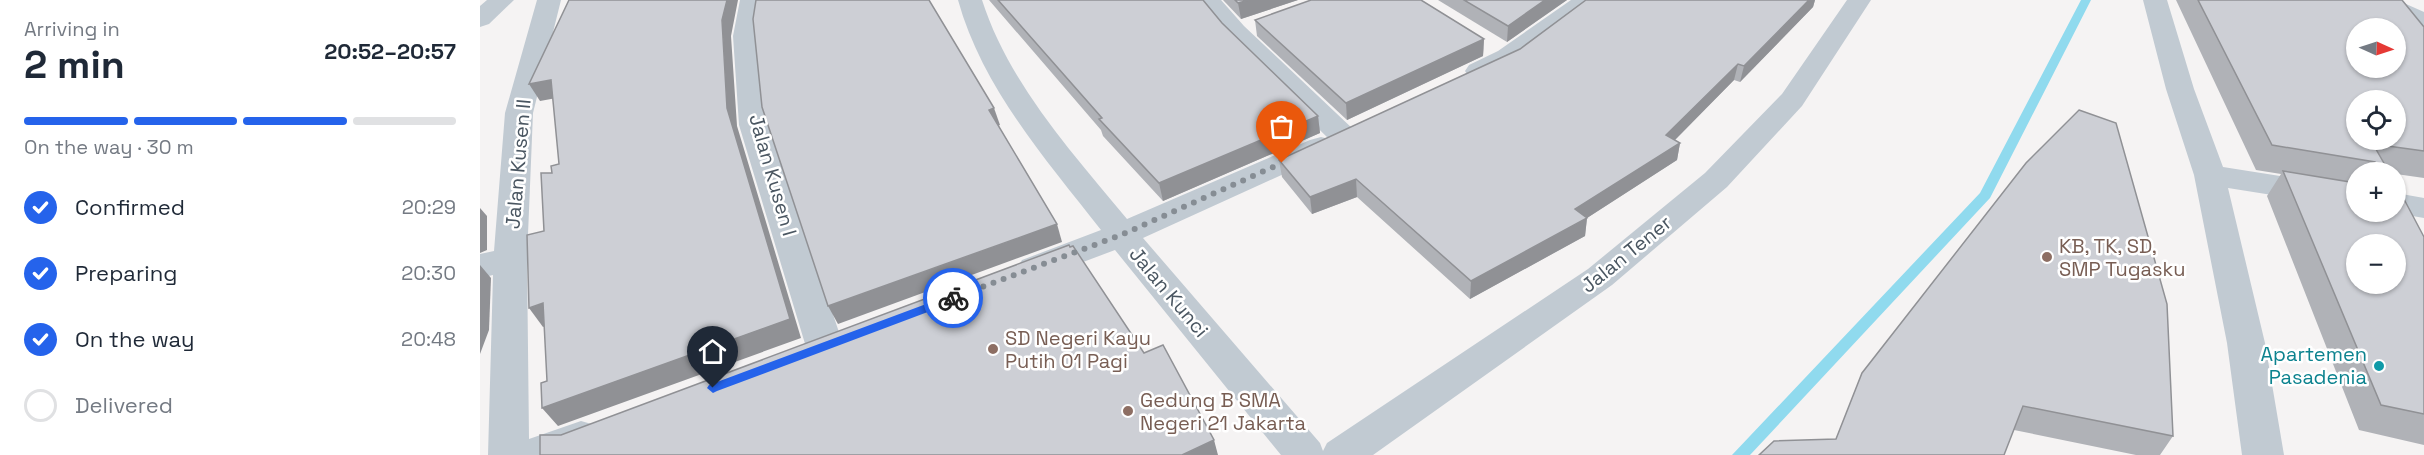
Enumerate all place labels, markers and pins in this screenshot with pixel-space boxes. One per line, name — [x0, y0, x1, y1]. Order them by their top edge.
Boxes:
pin — [1256, 101, 1307, 163]
place label: KB, TK, SD, SMP Tugasku — [2059, 233, 2185, 282]
marker: KB, TK, SD, SMP Tugasku — [2040, 250, 2054, 264]
place label: SD Negeri Kayu Putih 01 Pagi — [1005, 325, 1151, 374]
pin — [687, 326, 738, 388]
place label: Apartemen Pasadenia — [2261, 341, 2367, 390]
marker: SD Negeri Kayu Putih 01 Pagi — [986, 342, 1000, 356]
marker: Apartemen Pasadenia — [2372, 359, 2386, 373]
place label: Gedung B SMA Negeri 21 Jakarta — [1140, 387, 1306, 436]
marker: Gedung B SMA Negeri 21 Jakarta — [1121, 404, 1135, 418]

